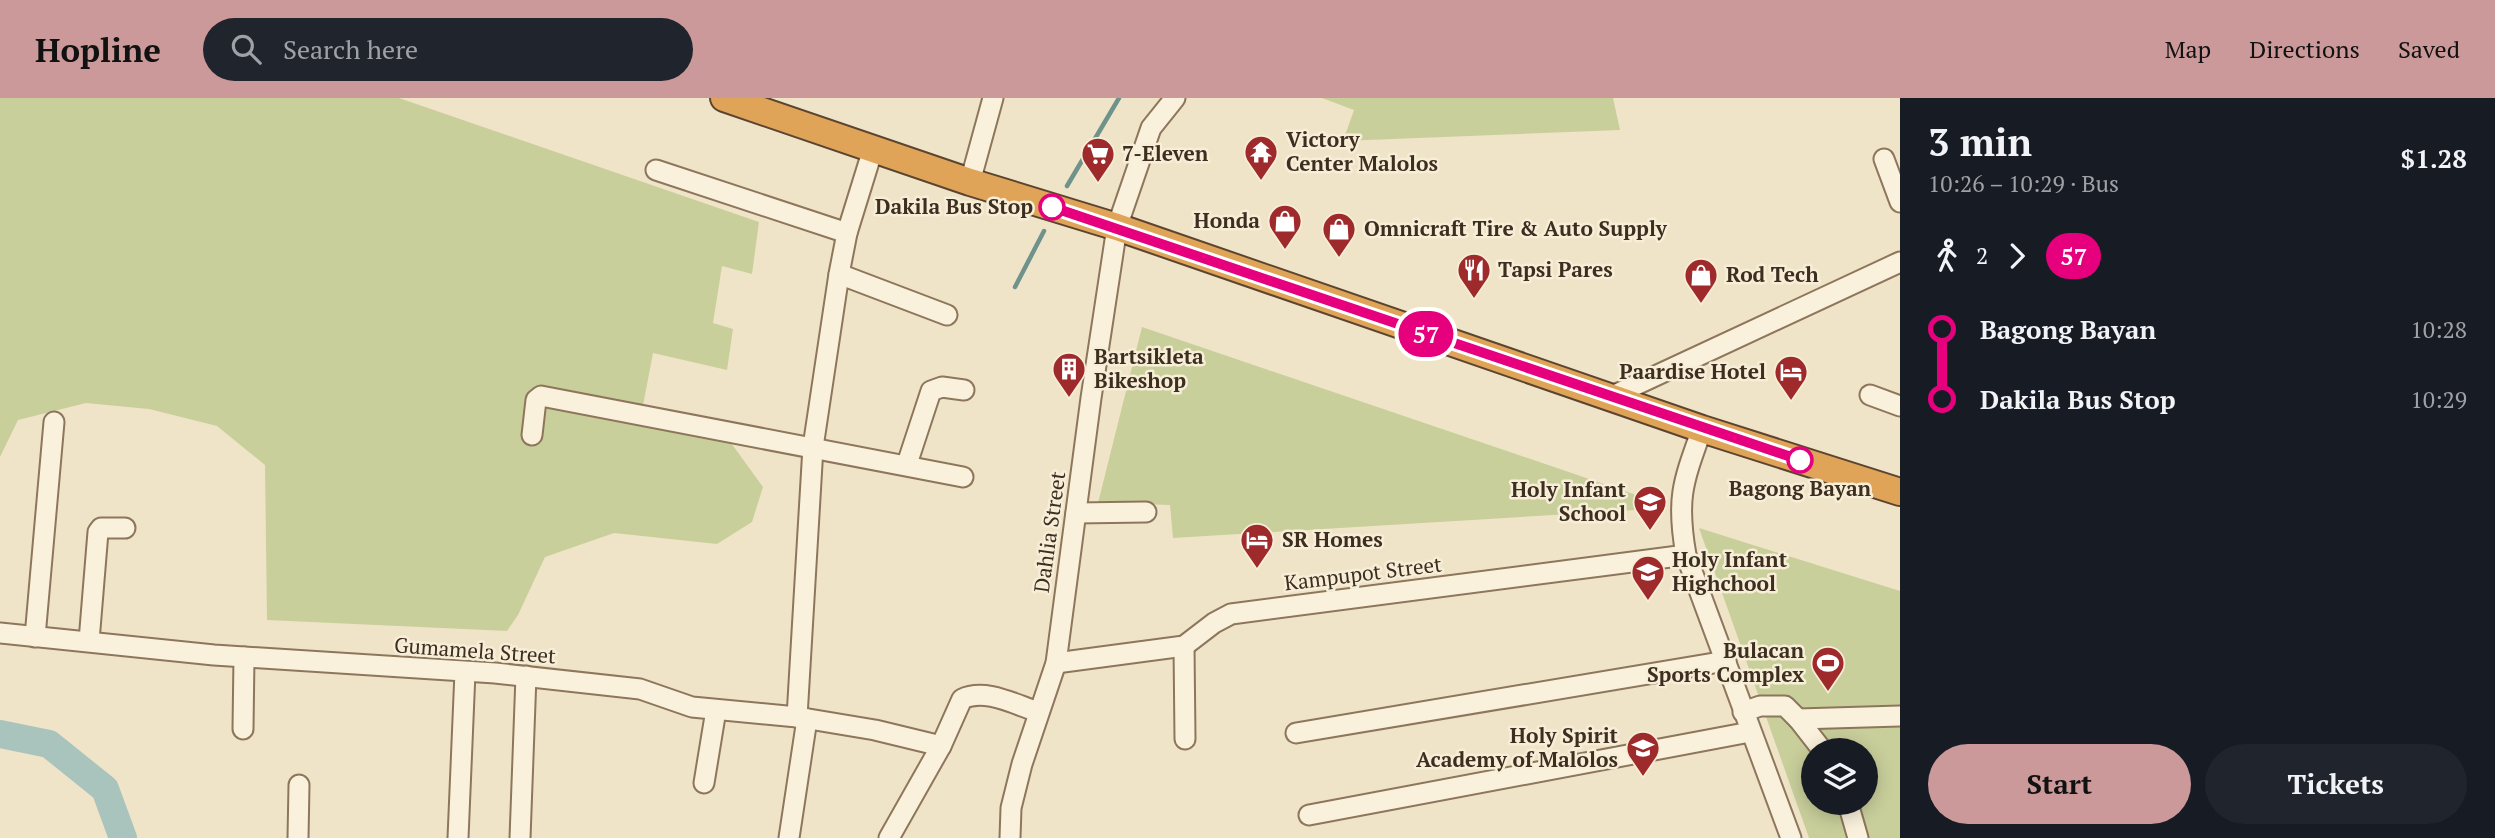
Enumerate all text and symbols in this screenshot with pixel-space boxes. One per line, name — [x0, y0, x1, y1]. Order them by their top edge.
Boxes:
search box — [203, 18, 693, 81]
text: Hopline — [35, 28, 161, 71]
icon: search — [227, 30, 265, 68]
text: Search here — [283, 32, 418, 66]
text: Map — [2165, 33, 2211, 65]
text: Directions — [2249, 33, 2360, 65]
text: Saved — [2398, 33, 2460, 65]
text: 3 min — [1928, 117, 2032, 167]
place label: Victory Center Malolos — [1286, 125, 1438, 177]
temple icon: Victory Center Malolos — [1242, 133, 1280, 182]
supermarket icon: 7-Eleven — [1079, 135, 1117, 184]
place label: 7-Eleven — [1122, 139, 1209, 167]
text: $1.28 — [2401, 141, 2467, 175]
text: 10:26 – 10:29 · Bus — [1928, 168, 2119, 199]
place label: Dakila Bus Stop — [875, 192, 1033, 220]
marker: Dakila Bus Stop — [1039, 194, 1065, 220]
shop icon: Honda — [1266, 202, 1304, 251]
place label: Honda — [1194, 206, 1260, 234]
shop icon: Omnicraft Tire & Auto Supply — [1320, 210, 1358, 259]
place label: Omnicraft Tire & Auto Supply — [1364, 214, 1668, 242]
icon: walk — [1928, 237, 1966, 275]
icon: forward — [1998, 237, 2036, 275]
text: 2 — [1976, 240, 1988, 271]
text: 57 — [2060, 240, 2087, 272]
restaurant icon: Tapsi Pares — [1455, 251, 1493, 300]
place label: Tapsi Pares — [1498, 255, 1613, 283]
shop icon: Rod Tech — [1682, 256, 1720, 305]
place label: Rod Tech — [1726, 260, 1819, 288]
line badge: 57 — [1394, 311, 1458, 357]
text: Bagong Bayan — [1980, 312, 2156, 346]
text: 10:28 — [2410, 314, 2467, 345]
text: 57 — [1412, 318, 1440, 350]
place label: Bartsikleta Bikeshop — [1094, 342, 1204, 394]
building icon: Bartsikleta Bikeshop — [1050, 350, 1088, 399]
hotel icon: Paardise Hotel — [1772, 353, 1810, 402]
place label: Paardise Hotel — [1619, 357, 1766, 385]
text: Dakila Bus Stop — [1980, 382, 2176, 416]
text: 10:29 — [2410, 384, 2467, 415]
marker: Bagong Bayan — [1787, 447, 1813, 473]
street label: Dahlia Street — [1027, 469, 1071, 594]
place label: Bagong Bayan — [1729, 474, 1872, 502]
place label: Holy Infant School — [1511, 475, 1627, 527]
school or university icon: Holy Infant School — [1631, 483, 1669, 532]
hotel icon: SR Homes — [1238, 521, 1276, 570]
place label: SR Homes — [1282, 525, 1383, 553]
place label: Holy Infant Highchool — [1672, 545, 1788, 597]
street label: Kampupot Street — [1283, 549, 1443, 597]
school or university icon: Holy Infant Highchool — [1629, 553, 1667, 602]
street label: Gumamela Street — [393, 630, 557, 670]
place label: Bulacan Sports Complex — [1647, 636, 1804, 688]
sports icon: Bulacan Sports Complex — [1809, 644, 1847, 693]
place label: Holy Spirit Academy of Malolos — [1416, 721, 1619, 773]
school or university icon: Holy Spirit Academy of Malolos — [1624, 729, 1662, 778]
map controls — [1801, 738, 1878, 815]
button: layers — [1801, 738, 1878, 815]
button: Start — [1928, 744, 2191, 824]
button: Tickets — [2205, 744, 2467, 824]

